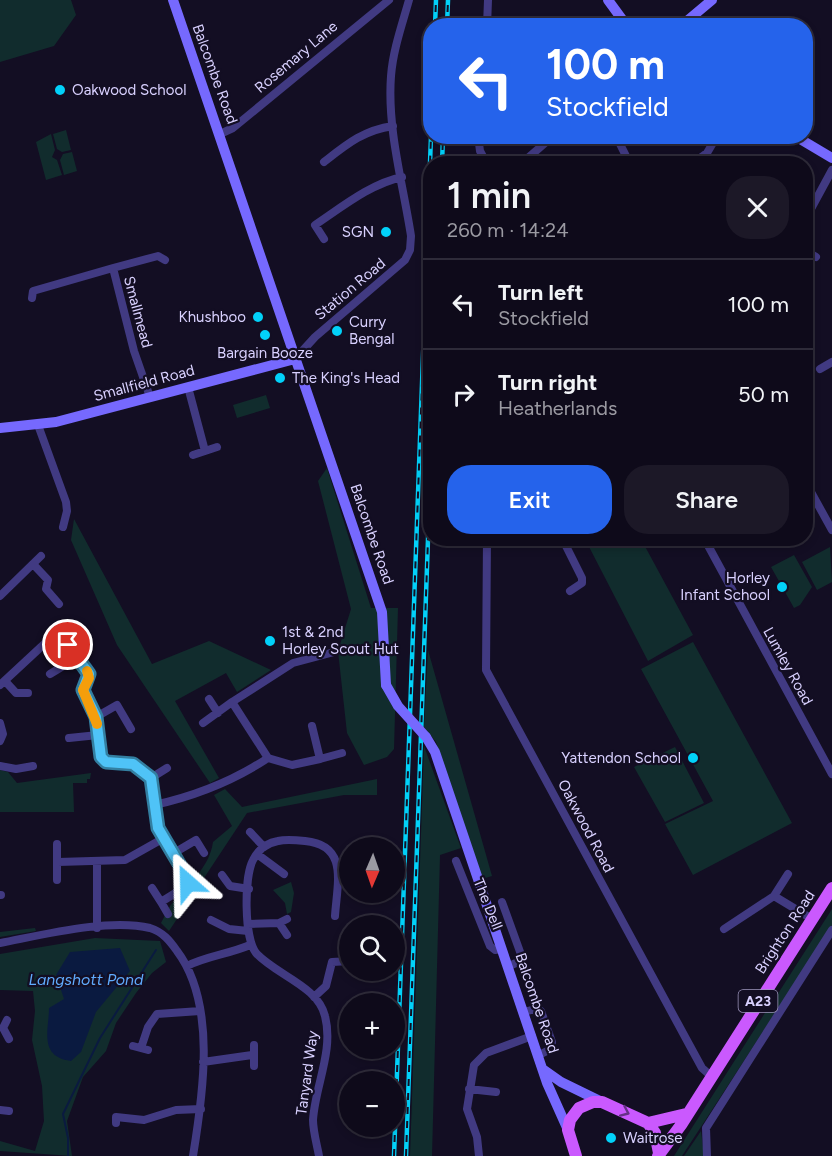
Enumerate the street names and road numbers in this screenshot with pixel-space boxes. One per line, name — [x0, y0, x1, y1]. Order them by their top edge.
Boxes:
street label: Rosemary Lane — [251, 17, 341, 97]
street label: Balcombe Road — [189, 22, 241, 126]
street label: Station Road — [311, 254, 389, 324]
street label: Smallmead — [120, 274, 156, 350]
street label: Smallfield Road — [92, 361, 196, 405]
street label: Balcombe Road — [346, 481, 398, 587]
street label: Lumley Road — [759, 624, 817, 708]
street label: Oakwood Road — [554, 776, 618, 876]
street label: The Dell — [470, 876, 506, 932]
street label: Brighton Road — [751, 887, 819, 977]
street label: Balcombe Road — [511, 950, 563, 1056]
road number: A23 — [738, 990, 777, 1012]
street label: Tanyard Way — [292, 1029, 322, 1117]

